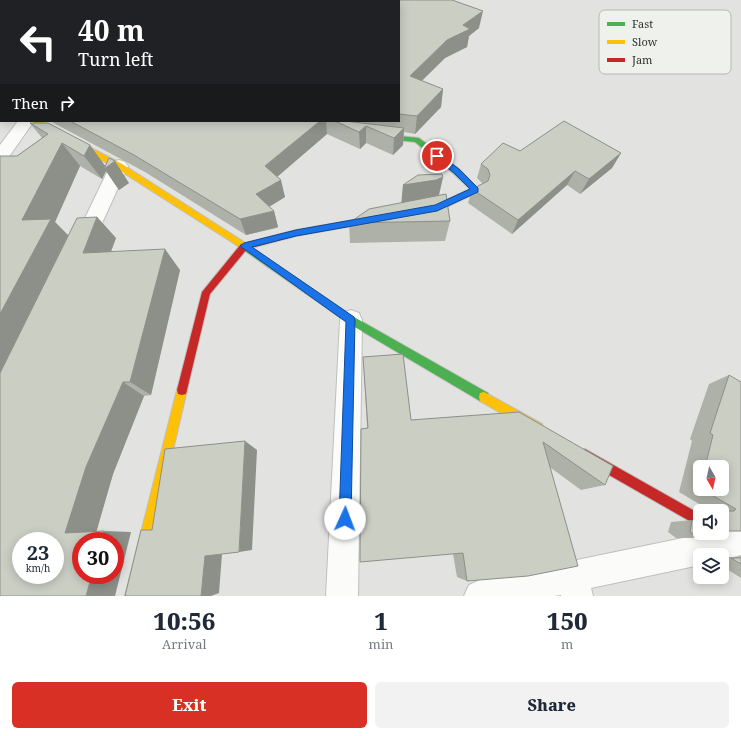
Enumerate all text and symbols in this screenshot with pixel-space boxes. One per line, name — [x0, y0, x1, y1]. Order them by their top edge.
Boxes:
legend — [599, 10, 731, 74]
text: 40 m — [78, 11, 145, 49]
icon: left — [12, 16, 64, 68]
text: Fast — [632, 16, 653, 31]
text: Slow — [632, 34, 658, 49]
text: Turn left — [78, 47, 153, 71]
text: Jam — [631, 52, 653, 67]
icon: right — [56, 92, 78, 114]
text: Then — [12, 93, 48, 113]
pin — [420, 139, 454, 173]
icon: arrive — [426, 145, 448, 167]
north arrow — [693, 460, 729, 496]
map controls — [693, 460, 729, 584]
position arrow — [324, 498, 366, 540]
button: sound — [693, 504, 729, 540]
speed limit sign: 30 — [72, 532, 124, 584]
text: 23 — [27, 539, 49, 566]
button: layers — [693, 548, 729, 584]
text: km/h — [26, 561, 50, 575]
text: 10:56 — [153, 604, 215, 637]
text: 1 — [374, 604, 388, 637]
text: 150 — [547, 604, 588, 637]
text: Arrival — [162, 635, 207, 653]
text: min — [369, 635, 393, 653]
text: m — [561, 635, 573, 653]
button: Exit — [12, 682, 367, 728]
button: Share — [375, 682, 729, 728]

